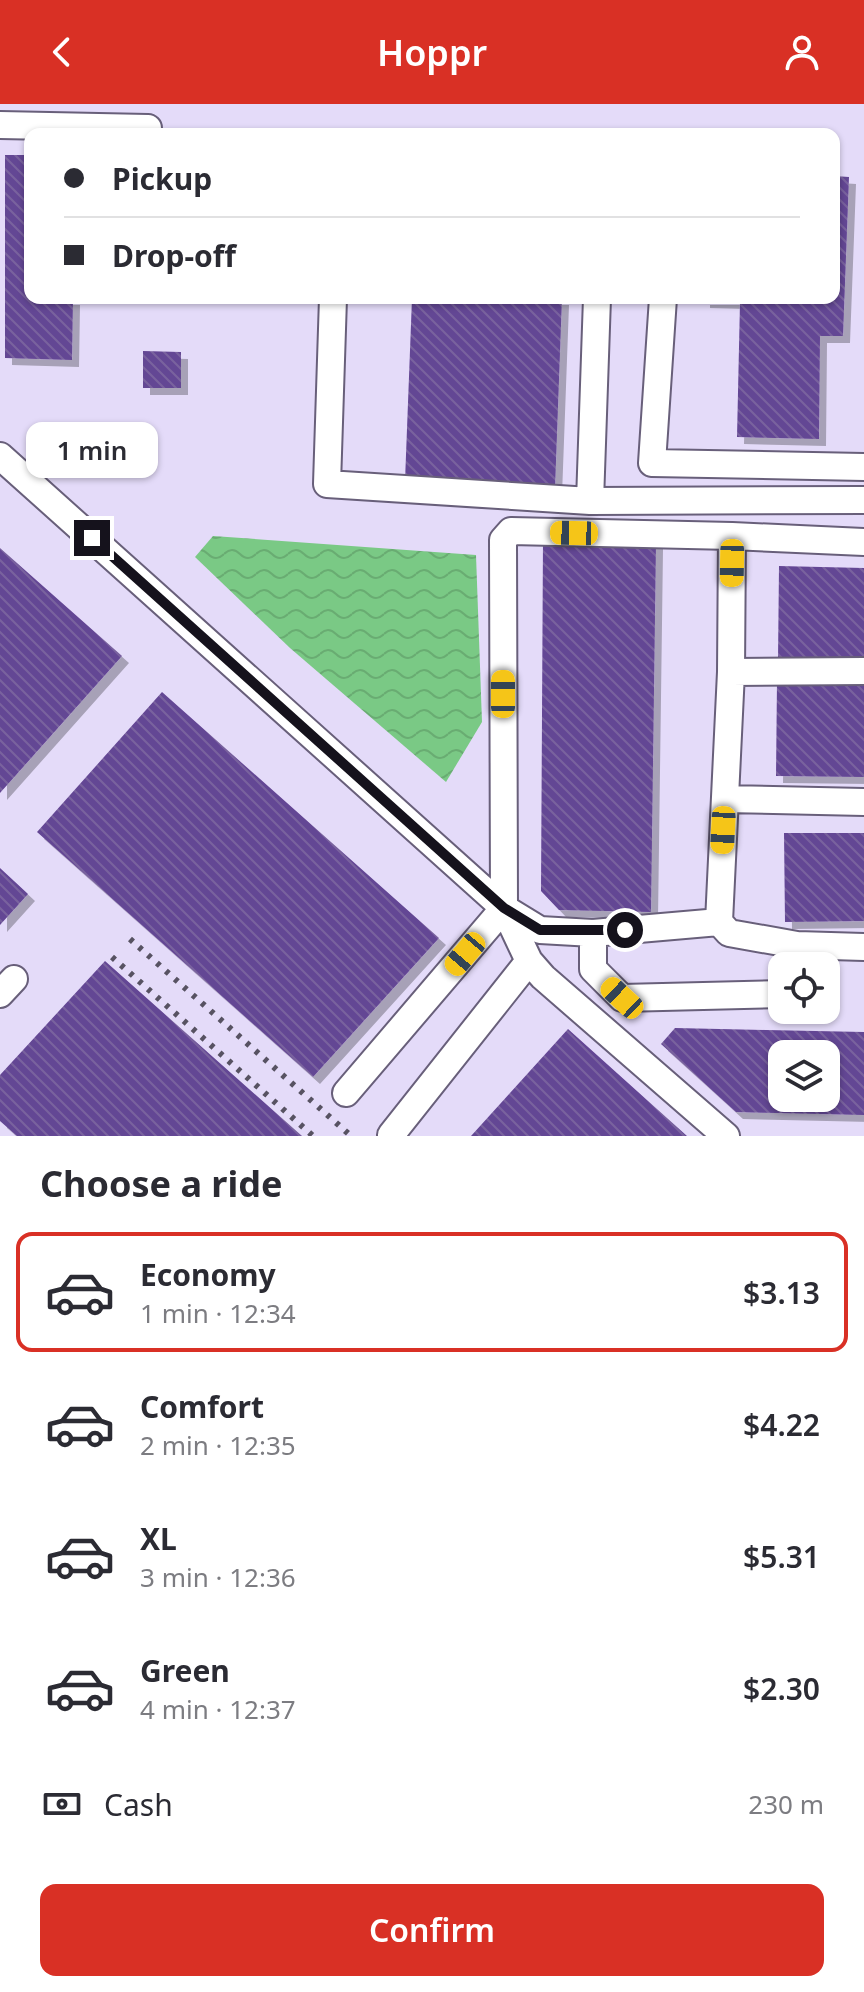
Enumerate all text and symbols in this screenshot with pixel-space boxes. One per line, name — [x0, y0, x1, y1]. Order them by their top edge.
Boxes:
text: Hoppr — [377, 28, 487, 77]
icon: back — [40, 30, 84, 74]
icon: person — [780, 30, 824, 74]
text: Pickup — [112, 158, 212, 199]
text: Drop-off — [112, 235, 236, 276]
callout: 1 min — [26, 422, 158, 478]
text: 1 min — [57, 432, 127, 468]
route end — [74, 520, 110, 556]
car — [550, 521, 598, 545]
car — [720, 539, 744, 587]
car — [491, 670, 515, 718]
car — [710, 805, 736, 855]
route start — [607, 912, 643, 948]
car — [440, 928, 490, 980]
map controls — [768, 952, 840, 1112]
button: locate — [768, 952, 840, 1024]
car — [596, 973, 648, 1023]
button: layers — [768, 1040, 840, 1112]
text: Choose a ride — [40, 1159, 282, 1208]
text: Economy — [140, 1254, 276, 1295]
icon: car — [44, 1256, 116, 1328]
text: $3.13 — [743, 1272, 820, 1313]
text: 1 min · 12:34 — [140, 1295, 296, 1331]
text: Comfort — [140, 1386, 264, 1427]
icon: car — [44, 1388, 116, 1460]
text: $4.22 — [743, 1404, 820, 1445]
text: 2 min · 12:35 — [140, 1427, 296, 1463]
text: XL — [140, 1518, 177, 1559]
icon: car — [44, 1520, 116, 1592]
text: $5.31 — [743, 1536, 820, 1577]
text: 3 min · 12:36 — [140, 1559, 296, 1595]
text: Green — [140, 1650, 230, 1691]
icon: car — [44, 1652, 116, 1724]
text: $2.30 — [743, 1668, 820, 1709]
text: 4 min · 12:37 — [140, 1691, 296, 1727]
icon: cash — [40, 1782, 84, 1826]
text: Cash — [104, 1784, 173, 1825]
text: 230 m — [748, 1786, 824, 1822]
button: Confirm — [40, 1884, 824, 1976]

